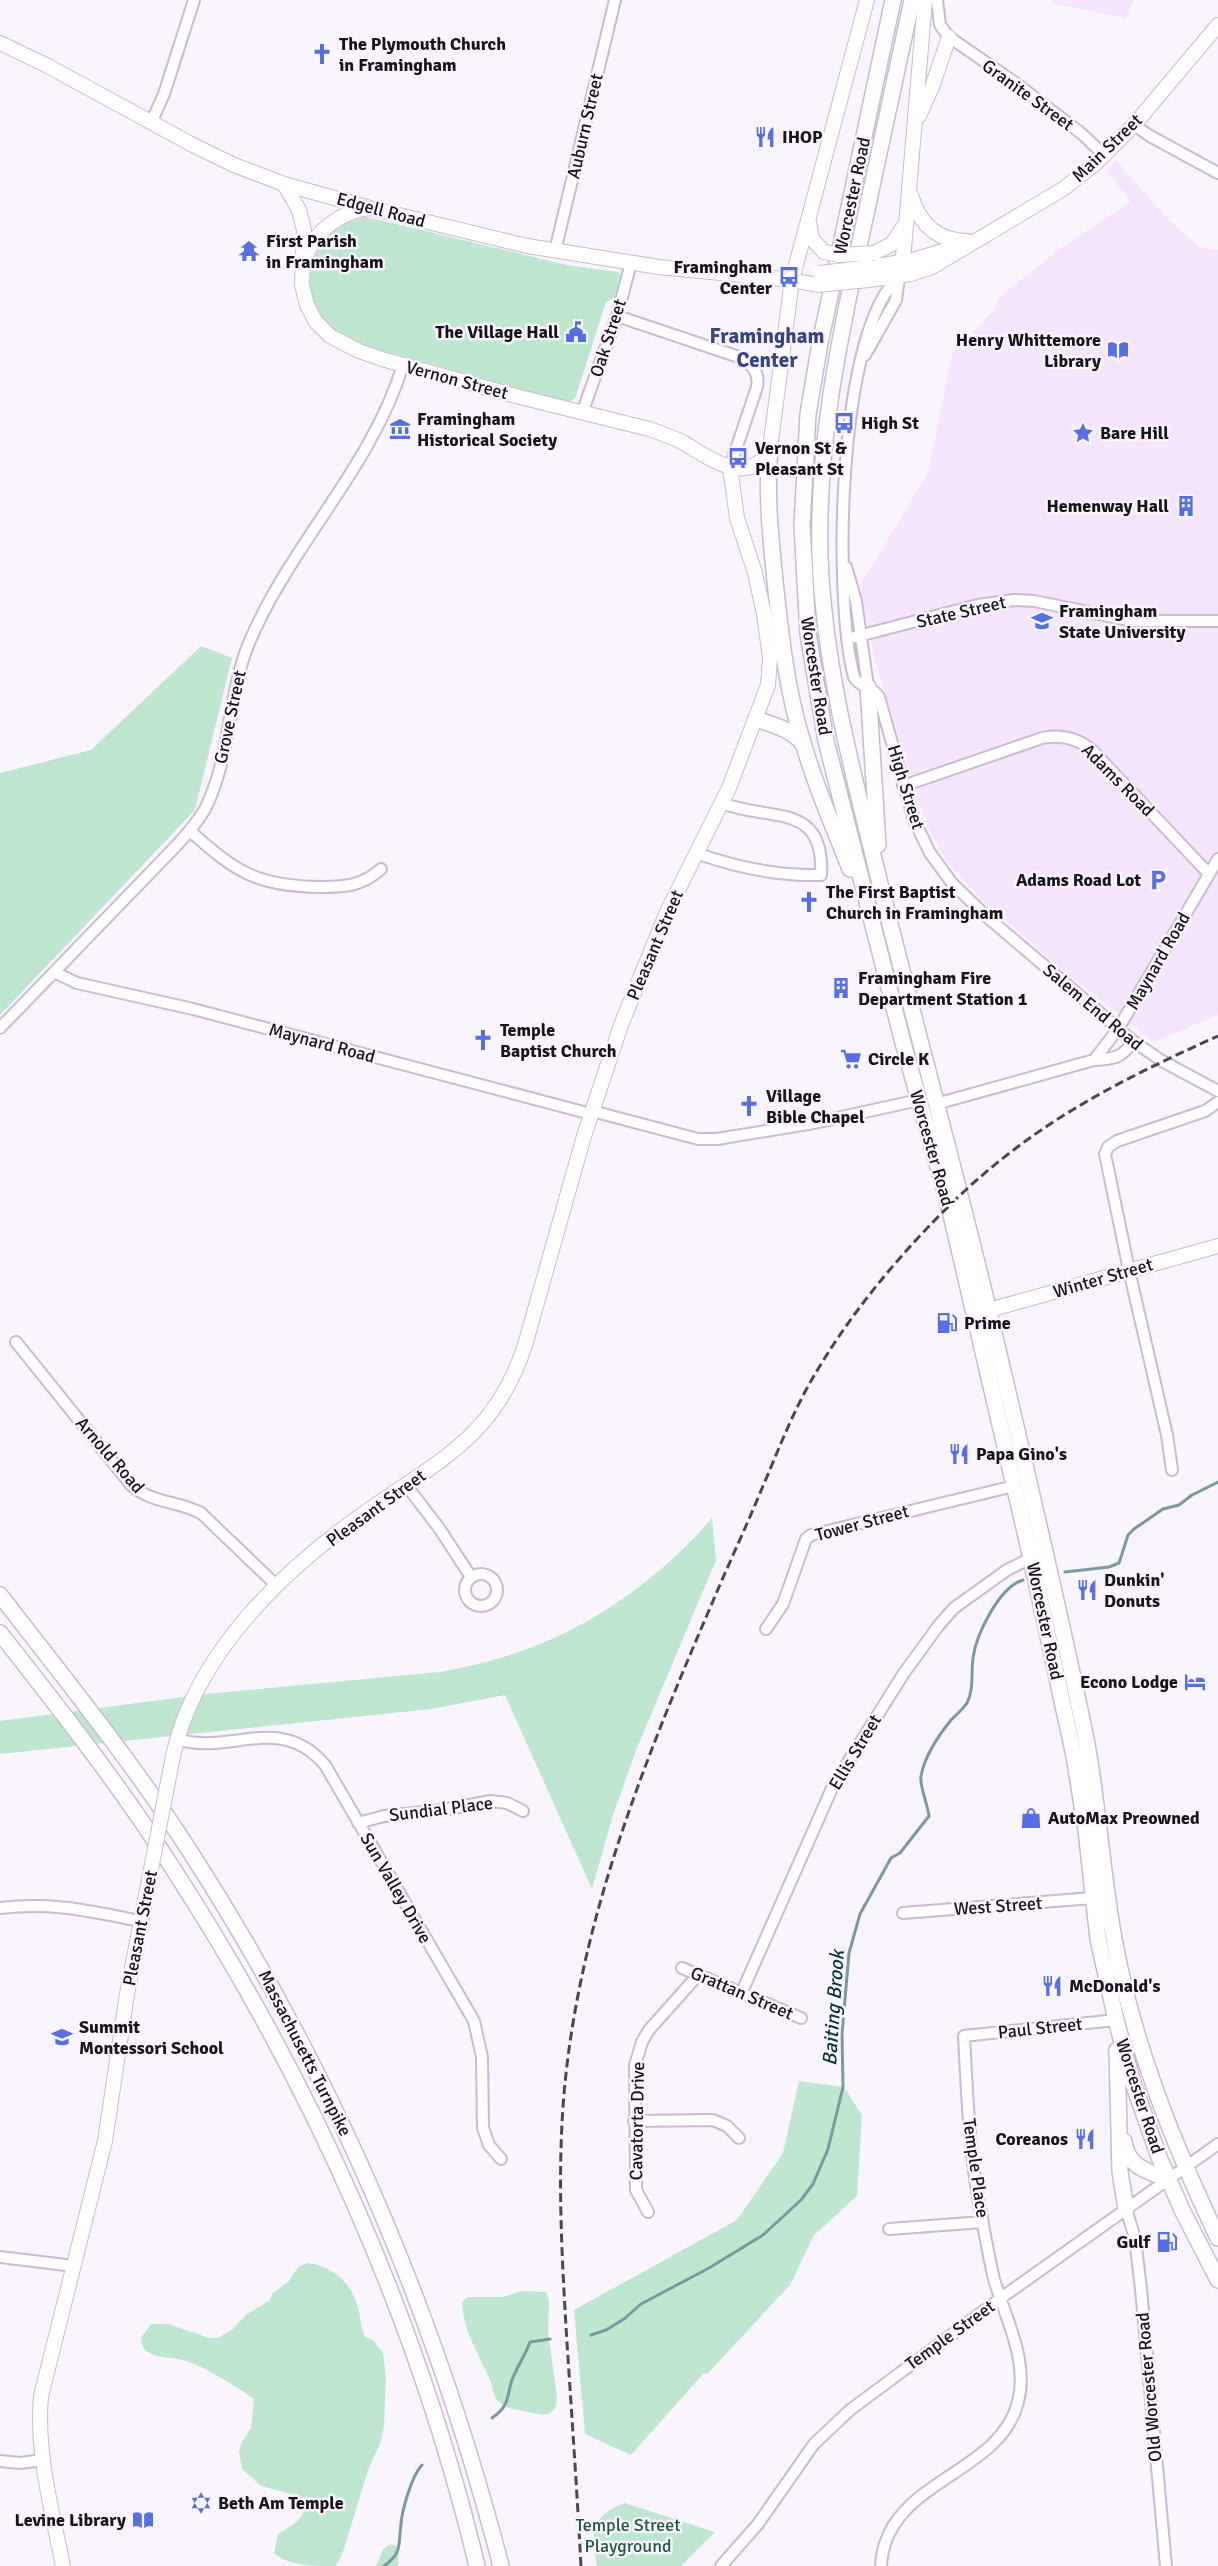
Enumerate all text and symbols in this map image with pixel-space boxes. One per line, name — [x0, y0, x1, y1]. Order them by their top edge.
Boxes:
place label: The Plymouth Church in Framingham — [339, 33, 506, 76]
church icon: The Plymouth Church in Framingham — [310, 42, 334, 66]
street label: Granite Street — [978, 54, 1078, 136]
street label: Auburn Street — [562, 71, 608, 181]
street label: Main Street — [1067, 109, 1147, 187]
restaurant icon: IHOP — [753, 125, 777, 149]
place label: IHOP — [782, 126, 823, 148]
street label: Worcester Road — [829, 135, 875, 257]
street label: Edgell Road — [334, 188, 428, 232]
place label: First Parish in Framingham — [266, 230, 384, 273]
temple icon: First Parish in Framingham — [237, 239, 261, 263]
place label: Framingham Center — [674, 256, 773, 299]
bus stop icon: Framingham Center — [777, 265, 801, 289]
street label: Oak Street — [585, 296, 631, 380]
public building icon: The Village Hall — [564, 320, 588, 344]
place label: The Village Hall — [435, 321, 559, 343]
district label: Framingham Center — [710, 323, 824, 373]
place label: Henry Whittemore Library — [956, 329, 1101, 372]
library icon: Henry Whittemore Library — [1106, 338, 1130, 362]
street label: Vernon Street — [403, 356, 511, 404]
place label: Framingham Historical Society — [417, 408, 557, 451]
bus stop icon: High St — [832, 411, 856, 435]
place label: High St — [861, 412, 919, 434]
museum icon: Framingham Historical Society — [388, 417, 412, 441]
place icon: Bare Hill — [1071, 421, 1095, 445]
place label: Bare Hill — [1100, 422, 1169, 444]
place label: Vernon St & Pleasant St — [755, 437, 847, 480]
bus stop icon: Vernon St & Pleasant St — [726, 446, 750, 470]
building icon: Hemenway Hall — [1174, 494, 1198, 518]
place label: Hemenway Hall — [1046, 495, 1169, 517]
street label: State Street — [914, 591, 1008, 633]
place label: Framingham State University — [1059, 600, 1185, 643]
school or university icon: Framingham State University — [1030, 609, 1054, 633]
street label: Worcester Road — [796, 615, 836, 737]
street label: Grove Street — [209, 668, 251, 766]
street label: Adams Road — [1077, 739, 1159, 821]
street label: High Street — [883, 742, 929, 832]
parking icon: Adams Road Lot — [1146, 868, 1170, 892]
place label: Adams Road Lot — [1016, 869, 1141, 891]
place label: The First Baptist Church in Framingham — [826, 881, 1003, 924]
street label: Pleasant Street — [622, 887, 688, 1003]
church icon: The First Baptist Church in Framingham — [797, 890, 821, 914]
street label: Maynard Road — [1121, 908, 1195, 1014]
street label: Salem End Road — [1039, 959, 1147, 1055]
place label: Framingham Fire Department Station 1 — [858, 967, 1028, 1010]
building icon: Framingham Fire Department Station 1 — [829, 976, 853, 1000]
street label: Maynard Road — [266, 1018, 378, 1068]
place label: Temple Baptist Church — [500, 1019, 617, 1062]
church icon: Temple Baptist Church — [471, 1028, 495, 1052]
supermarket icon: Circle K — [839, 1047, 863, 1071]
place label: Circle K — [868, 1048, 930, 1070]
place label: Village Bible Chapel — [766, 1085, 865, 1128]
street label: Worcester Road — [905, 1087, 959, 1209]
church icon: Village Bible Chapel — [737, 1094, 761, 1118]
street label: Winter Street — [1051, 1253, 1155, 1303]
fuel station icon: Prime — [935, 1311, 959, 1335]
place label: Prime — [964, 1312, 1011, 1334]
street label: Arnold Road — [71, 1412, 149, 1498]
restaurant icon: Papa Gino's — [947, 1442, 971, 1466]
place label: Papa Gino's — [976, 1443, 1067, 1465]
street label: Pleasant Street — [322, 1465, 430, 1551]
street label: Tower Street — [813, 1500, 911, 1546]
street label: Worcester Road — [1022, 1560, 1068, 1682]
place label: Dunkin' Donuts — [1104, 1569, 1164, 1612]
restaurant icon: Dunkin' Donuts — [1075, 1578, 1099, 1602]
hotel icon: Econo Lodge — [1183, 1670, 1207, 1694]
place label: Econo Lodge — [1080, 1671, 1178, 1693]
street label: Ellis Street — [824, 1710, 886, 1794]
street label: Sundial Place — [388, 1792, 494, 1826]
shop icon: AutoMax Preowned — [1019, 1806, 1043, 1830]
place label: AutoMax Preowned — [1048, 1807, 1200, 1829]
street label: Sun Valley Drive — [355, 1829, 437, 1947]
street label: Pleasant Street — [118, 1868, 162, 1988]
street label: West Street — [953, 1892, 1043, 1920]
water label: Baiting Brook — [817, 1948, 850, 2067]
street label: Grattan Street — [687, 1962, 797, 2024]
street label: Massachusetts Turnpike — [254, 1966, 356, 2140]
restaurant icon: McDonald's — [1040, 1974, 1064, 1998]
place label: McDonald's — [1069, 1975, 1160, 1997]
street label: Paul Street — [997, 2013, 1083, 2043]
place label: Summit Montessori School — [79, 2016, 224, 2059]
school or university icon: Summit Montessori School — [50, 2025, 74, 2049]
street label: Worcester Road — [1111, 2036, 1169, 2156]
street label: Cavatorta Drive — [625, 2061, 649, 2181]
street label: Temple Place — [958, 2117, 994, 2219]
restaurant icon: Coreanos — [1073, 2127, 1097, 2151]
place label: Coreanos — [995, 2128, 1068, 2150]
fuel station icon: Gulf — [1155, 2230, 1179, 2254]
place label: Gulf — [1116, 2231, 1151, 2253]
street label: Temple Street — [901, 2295, 999, 2375]
street label: Old Worcester Road — [1131, 2311, 1167, 2463]
synagogue icon: Beth Am Temple — [189, 2491, 213, 2515]
place label: Beth Am Temple — [218, 2492, 344, 2514]
library icon: Levine Library — [131, 2508, 155, 2532]
place label: Levine Library — [15, 2509, 126, 2531]
park label: Temple Street Playground — [575, 2514, 681, 2557]

